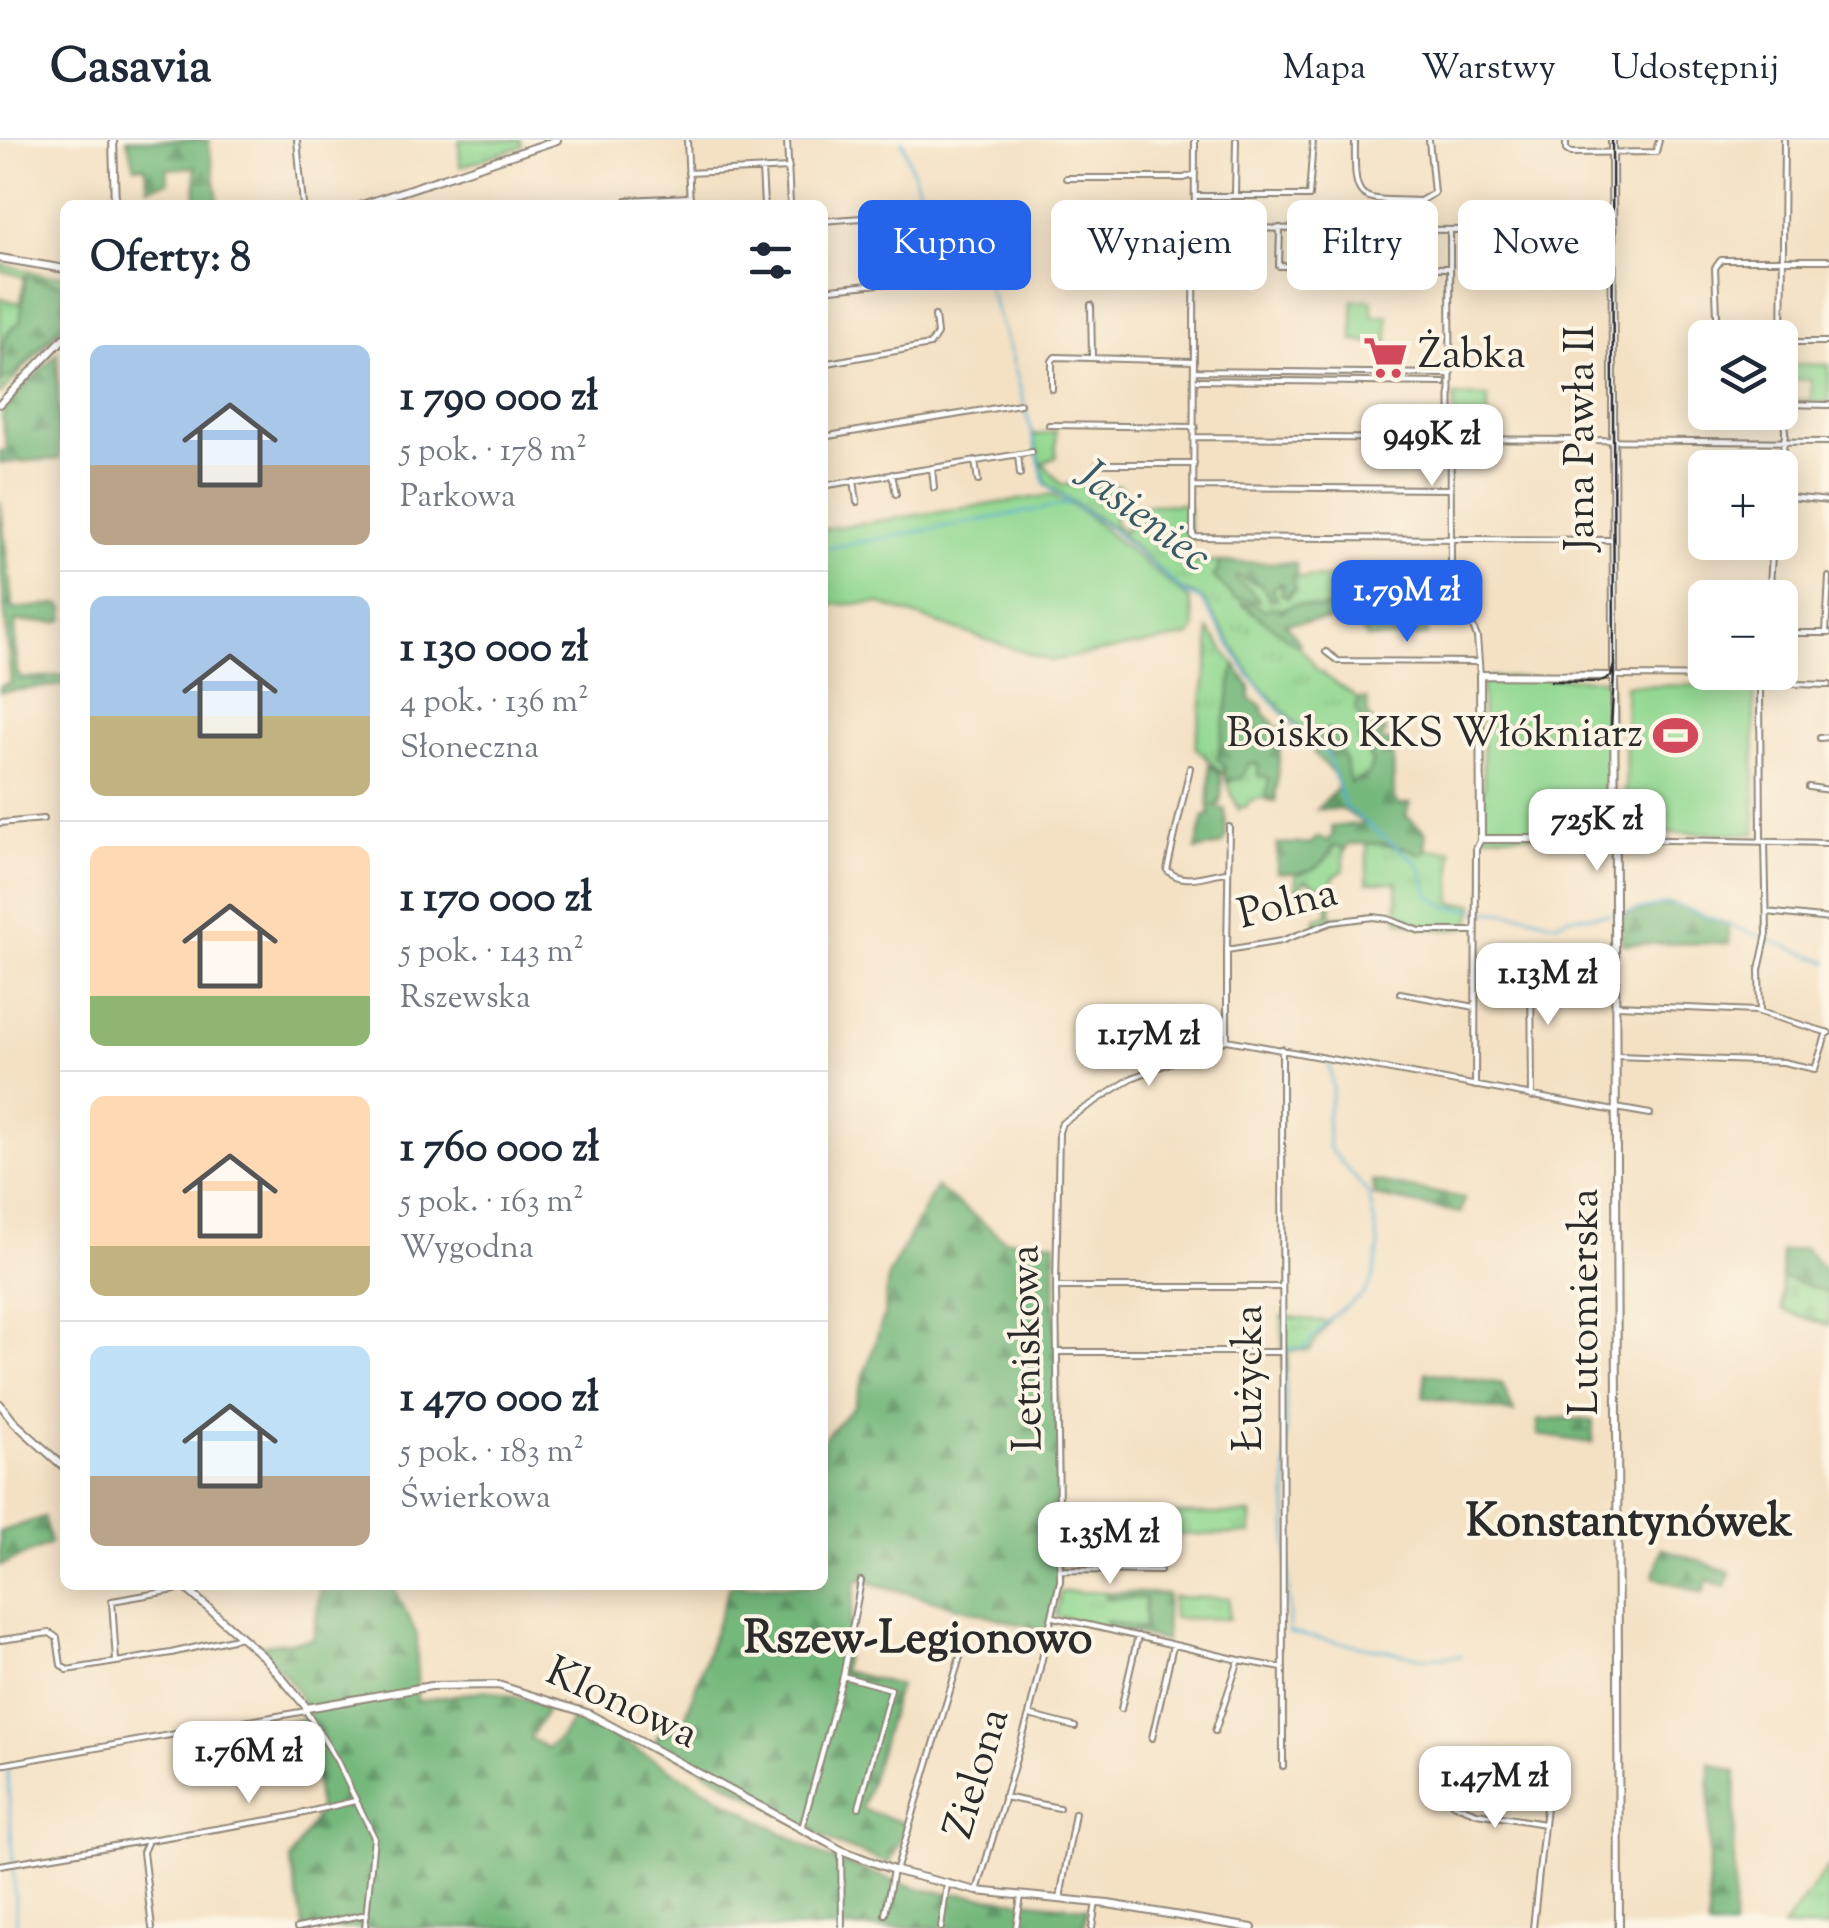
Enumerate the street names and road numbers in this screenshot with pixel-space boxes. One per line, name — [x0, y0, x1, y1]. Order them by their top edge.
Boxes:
street label: Jana Pawła II — [1553, 325, 1613, 553]
street label: Polna — [1232, 865, 1344, 947]
street label: Lutomierska — [1557, 1188, 1617, 1416]
street label: Letniskowa — [997, 1244, 1061, 1452]
street label: Łużycka — [1221, 1305, 1281, 1451]
street label: Klonowa — [535, 1644, 707, 1766]
street label: Zielona — [931, 1702, 1027, 1846]

